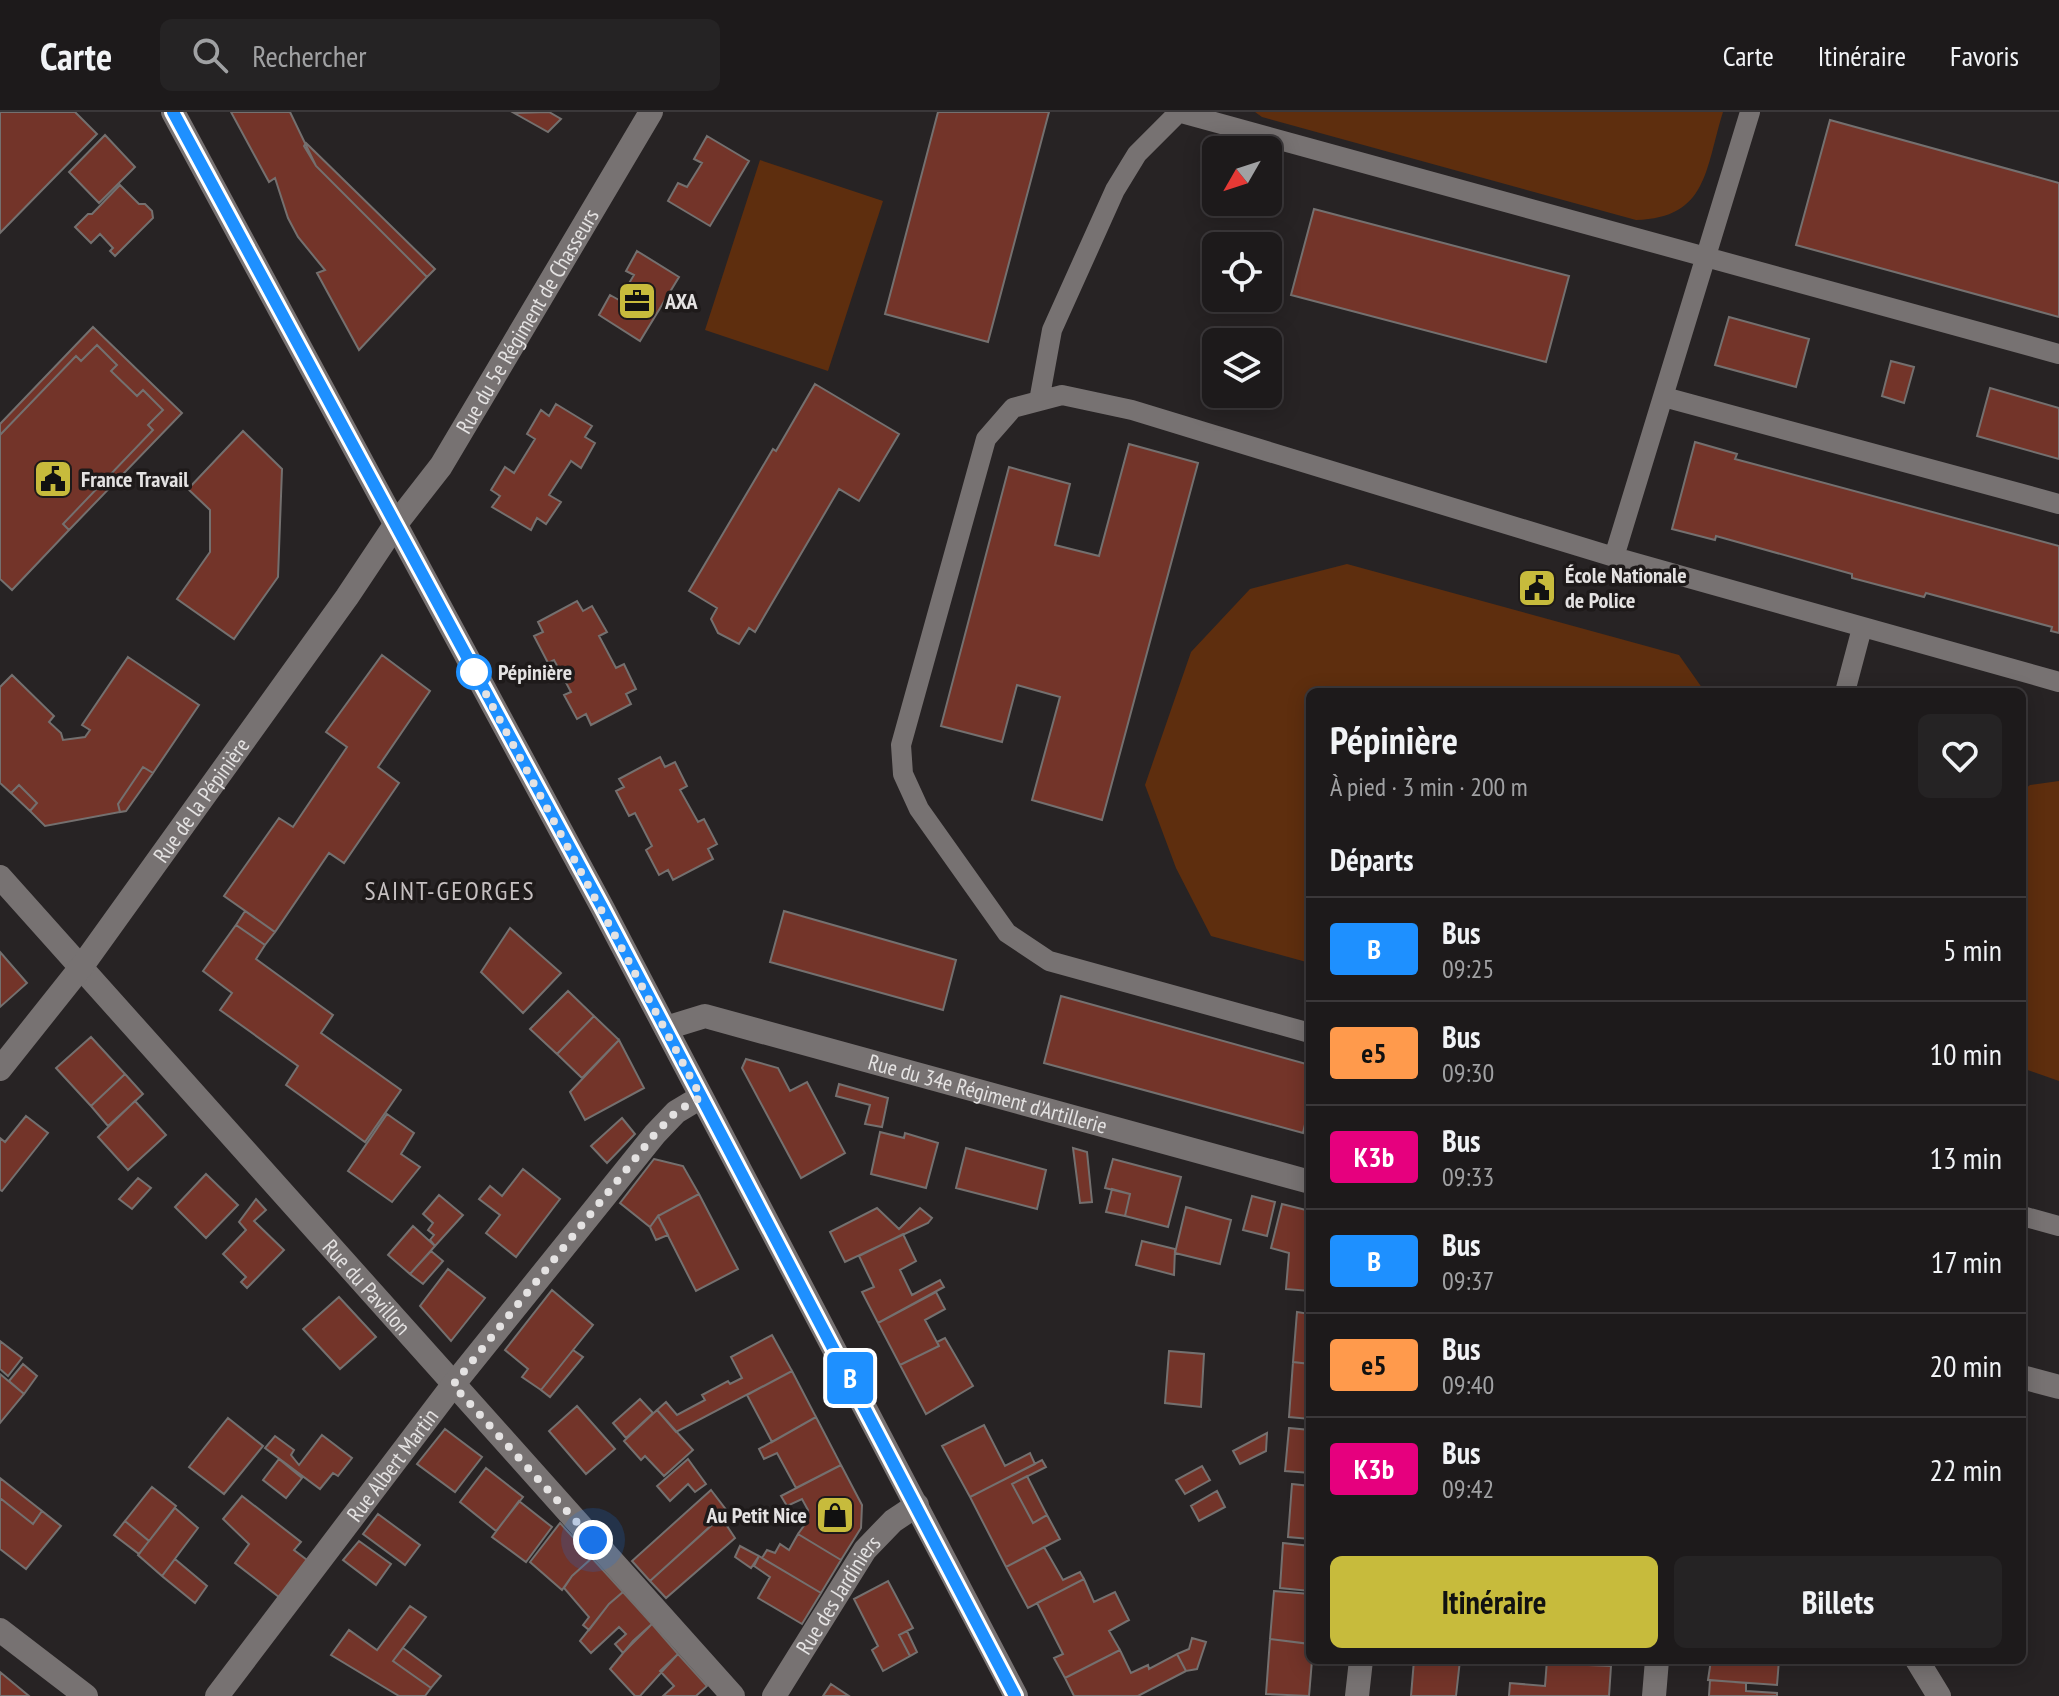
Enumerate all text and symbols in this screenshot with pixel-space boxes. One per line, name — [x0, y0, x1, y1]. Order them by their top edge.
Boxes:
search box — [160, 19, 720, 91]
text: Carte — [40, 31, 112, 80]
icon: search — [188, 33, 232, 77]
text: Rechercher — [252, 36, 367, 75]
text: Carte — [1723, 37, 1774, 74]
text: Itinéraire — [1818, 37, 1906, 74]
text: Favoris — [1950, 37, 2019, 74]
north arrow — [1202, 136, 1282, 216]
map controls — [1202, 136, 1282, 408]
street label: Rue du 5e Régiment de Chasseurs — [449, 203, 605, 439]
button: locate — [1202, 232, 1282, 312]
office icon: AXA — [616, 280, 658, 322]
place label: AXA — [664, 287, 699, 315]
button: layers — [1202, 328, 1282, 408]
public building icon: France Travail — [32, 458, 74, 500]
place label: France Travail — [81, 465, 189, 493]
place label: École Nationale de Police — [1565, 561, 1687, 614]
public building icon: École Nationale de Police — [1516, 567, 1558, 609]
marker: Pépinière — [457, 655, 491, 689]
place label: Pépinière — [498, 658, 572, 686]
button: heart — [1918, 714, 2002, 798]
text: Pépinière — [1330, 715, 1458, 764]
street label: Rue de la Pépinière — [147, 732, 256, 868]
text: À pied · 3 min · 200 m — [1330, 770, 1528, 803]
text: Départs — [1330, 840, 1413, 879]
district label: SAINT-GEORGES — [364, 874, 536, 907]
text: Bus — [1442, 913, 1481, 952]
text: B — [1367, 930, 1381, 967]
text: 5 min — [1943, 930, 2002, 969]
text: 09:25 — [1442, 952, 1494, 985]
text: Bus — [1442, 1017, 1481, 1056]
text: e5 — [1361, 1034, 1387, 1071]
text: 10 min — [1929, 1034, 2002, 1073]
street label: Rue du 34e Régiment d'Artillerie — [865, 1047, 1110, 1140]
text: 09:30 — [1442, 1056, 1494, 1089]
text: Bus — [1442, 1121, 1481, 1160]
text: K3b — [1354, 1138, 1394, 1175]
text: 13 min — [1929, 1138, 2002, 1177]
text: 09:33 — [1442, 1160, 1494, 1193]
text: Bus — [1442, 1225, 1481, 1264]
street label: Rue du Pavillon — [317, 1233, 417, 1340]
text: B — [1367, 1242, 1381, 1279]
text: 17 min — [1931, 1242, 2002, 1281]
text: 09:37 — [1442, 1264, 1494, 1297]
text: Bus — [1442, 1329, 1481, 1368]
text: e5 — [1361, 1346, 1387, 1383]
text: 20 min — [1929, 1346, 2002, 1385]
line badge: B — [824, 1352, 876, 1404]
text: B — [843, 1359, 857, 1396]
text: 09:40 — [1442, 1368, 1494, 1401]
street label: Rue Albert Martin — [340, 1403, 444, 1527]
text: Bus — [1442, 1433, 1481, 1472]
text: K3b — [1354, 1450, 1394, 1487]
text: 22 min — [1929, 1450, 2002, 1489]
text: 09:42 — [1442, 1472, 1494, 1505]
shop icon: Au Petit Nice — [814, 1494, 856, 1536]
place label: Au Petit Nice — [705, 1501, 807, 1529]
your location — [573, 1520, 613, 1560]
street label: Rue des Jardiniers — [790, 1529, 886, 1659]
button: Itinéraire — [1330, 1556, 1658, 1648]
button: Billets — [1674, 1556, 2002, 1648]

